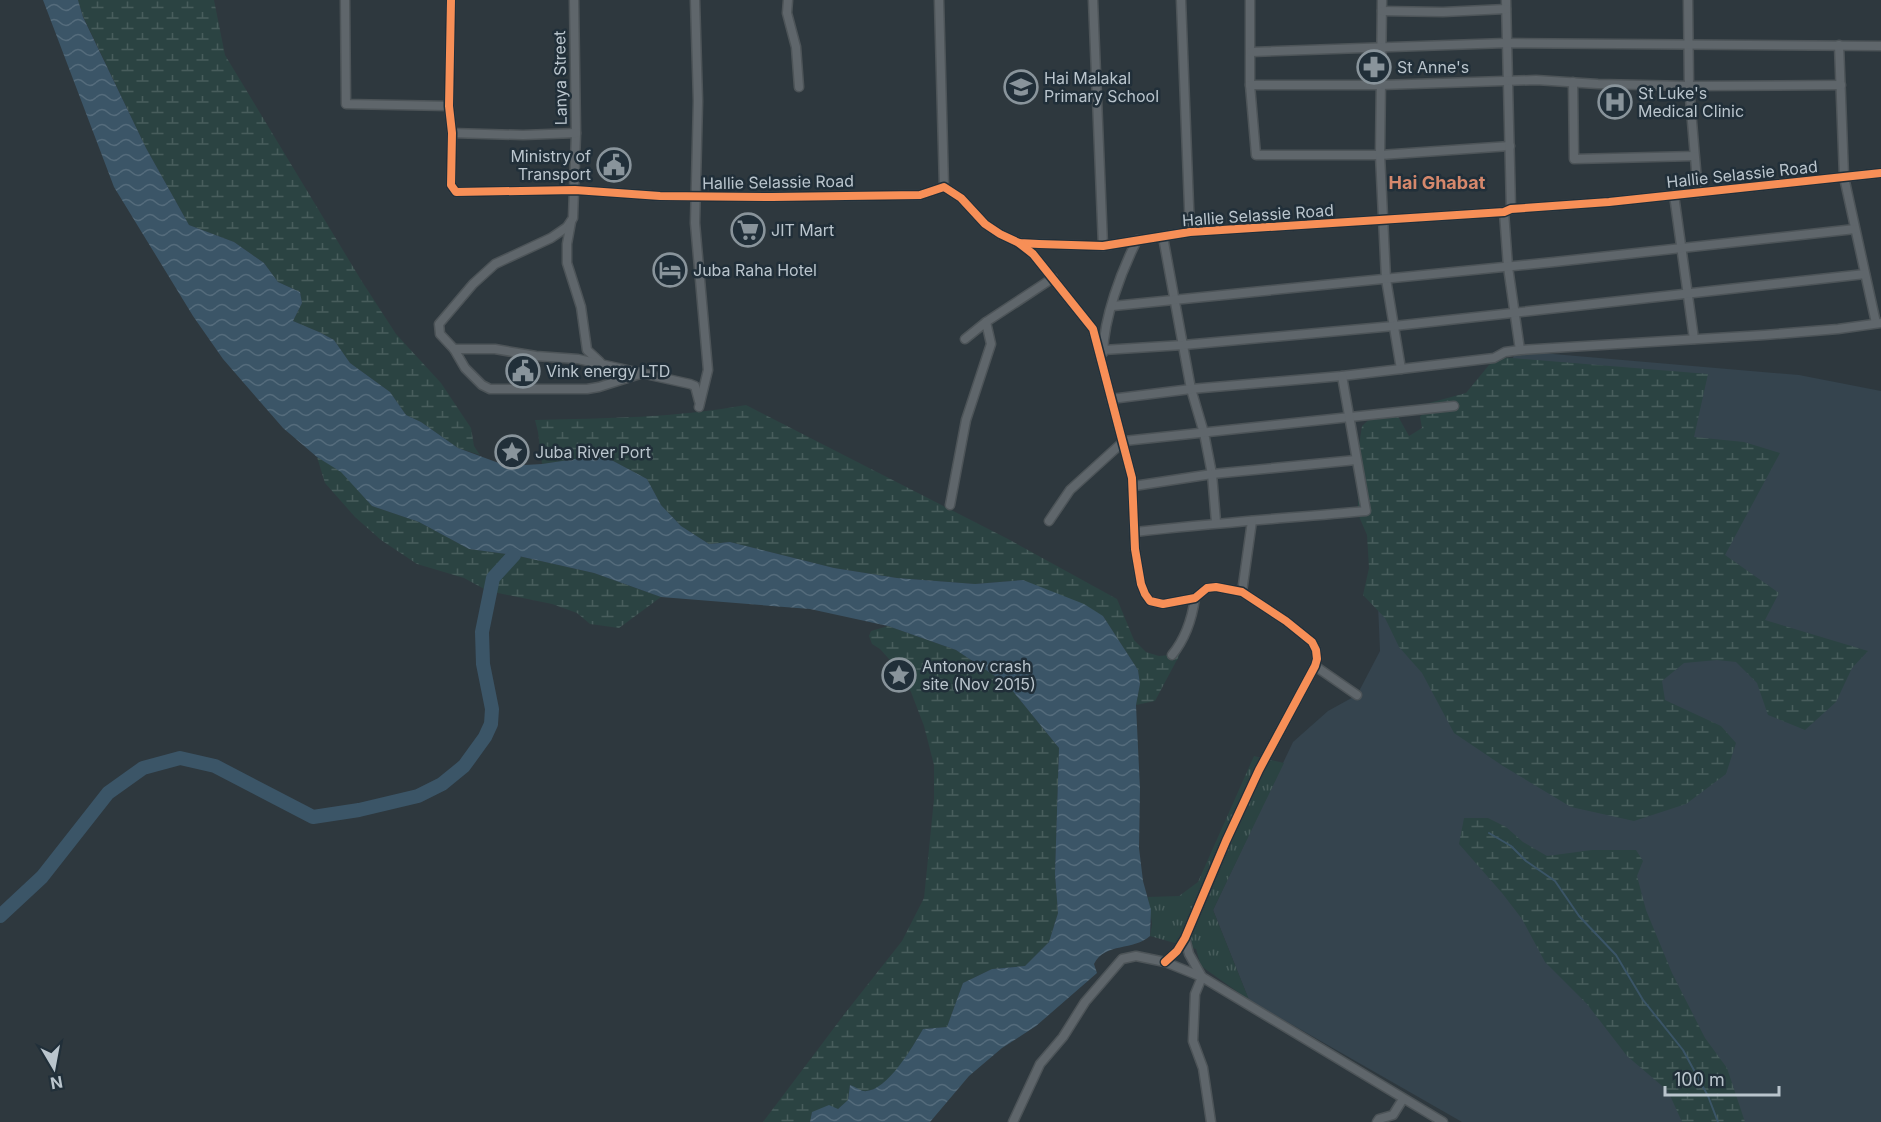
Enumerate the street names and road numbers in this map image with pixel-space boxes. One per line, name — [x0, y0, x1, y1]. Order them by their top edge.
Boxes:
street label: Lanya Street — [549, 30, 571, 126]
street label: Hallie Selassie Road — [1665, 156, 1819, 192]
street label: Hallie Selassie Road — [702, 171, 854, 193]
street label: Hallie Selassie Road — [1182, 200, 1334, 230]

